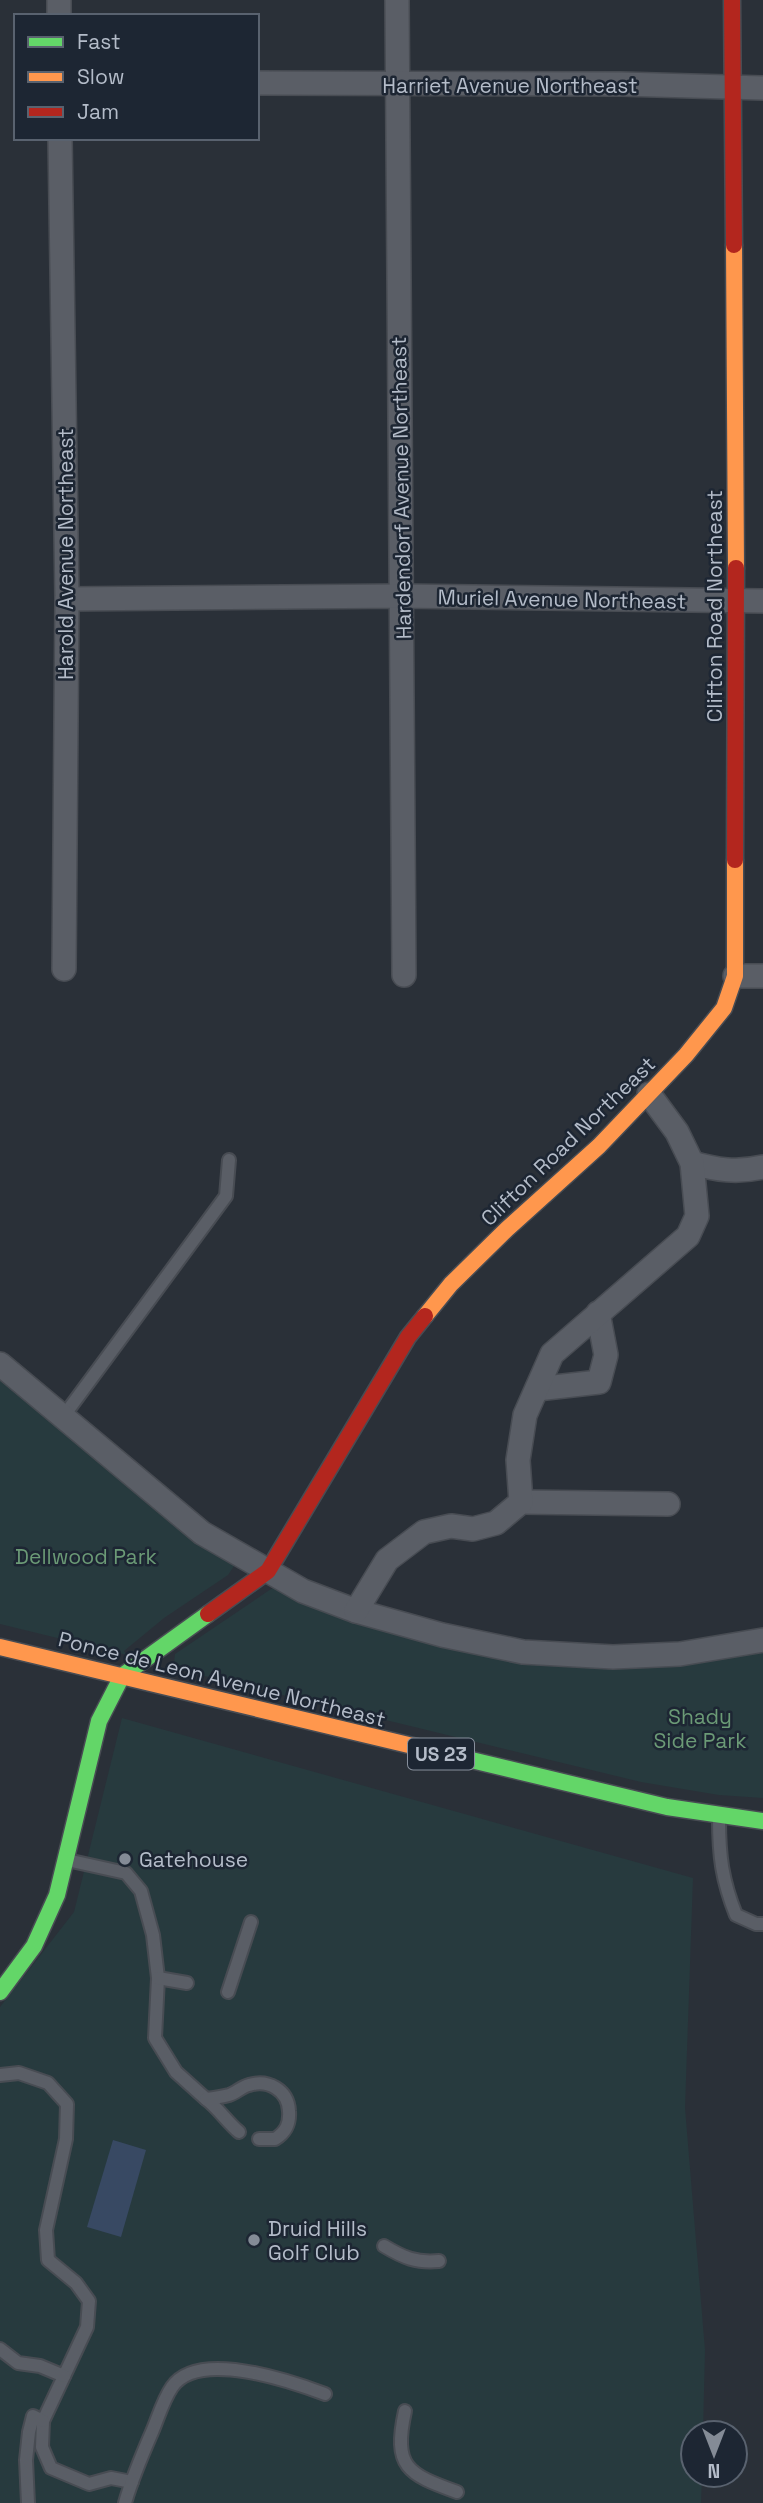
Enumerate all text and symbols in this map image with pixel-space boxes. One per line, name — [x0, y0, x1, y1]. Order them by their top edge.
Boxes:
legend — [14, 14, 259, 140]
text: Fast — [77, 28, 121, 55]
text: Slow — [77, 63, 125, 90]
street label: Harriet Avenue Northeast — [382, 72, 638, 99]
text: Jam — [77, 98, 119, 125]
street label: Hardendorf Avenue Northeast — [385, 336, 417, 640]
street label: Harold Avenue Northeast — [52, 428, 79, 680]
street label: Clifton Road Northeast — [701, 490, 728, 722]
street label: Muriel Avenue Northeast — [437, 583, 687, 615]
street label: Clifton Road Northeast — [475, 1051, 661, 1231]
park label: Dellwood Park — [15, 1543, 157, 1570]
street label: Ponce de Leon Avenue Northeast — [55, 1625, 389, 1733]
park label: Shady Side Park — [653, 1703, 747, 1754]
road number: US 23 — [408, 1738, 474, 1770]
place label: Gatehouse — [139, 1846, 248, 1873]
marker: Gatehouse — [117, 1851, 133, 1867]
place label: Druid Hills Golf Club — [268, 2215, 367, 2266]
marker: Druid Hills Golf Club — [246, 2232, 262, 2248]
north arrow — [679, 2419, 749, 2489]
text: N — [708, 2458, 720, 2483]

